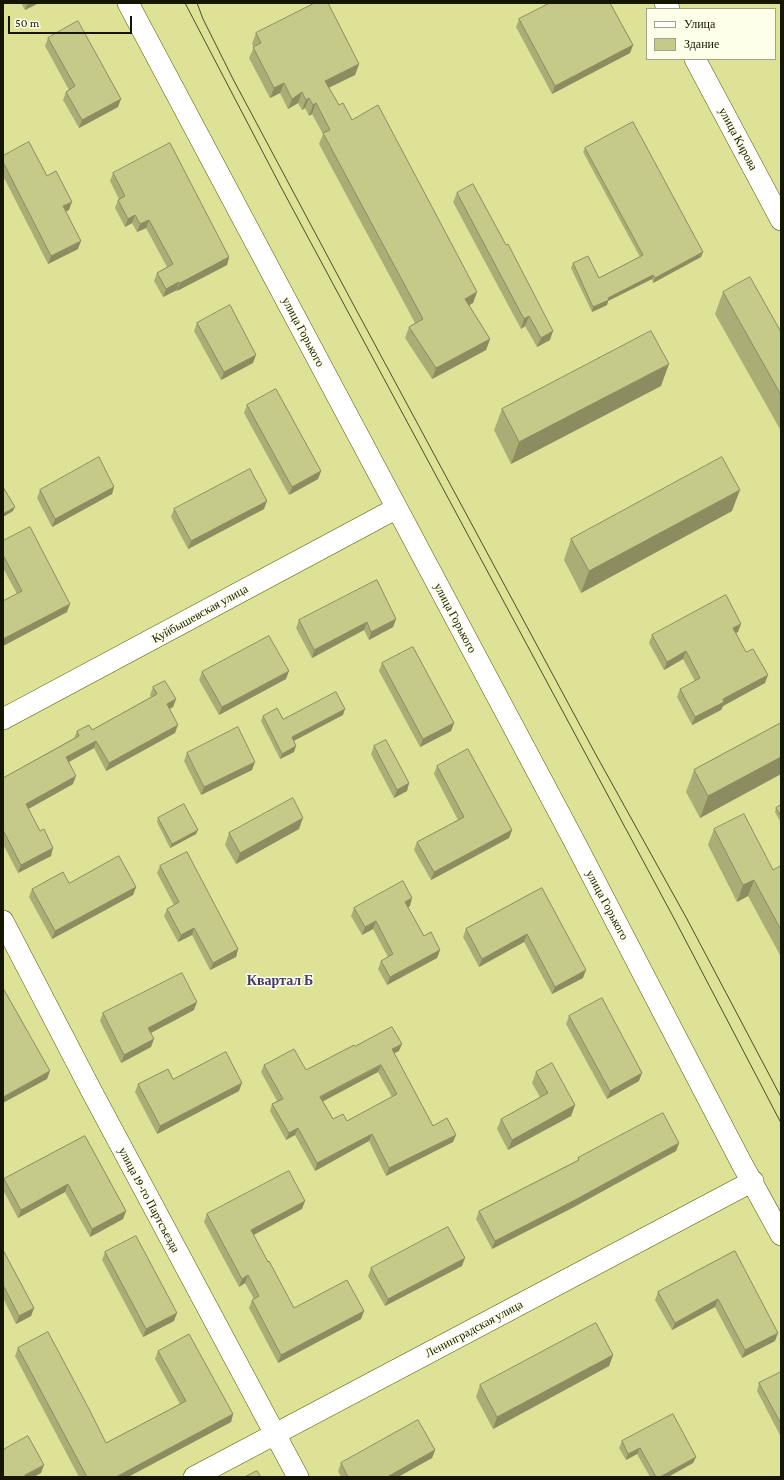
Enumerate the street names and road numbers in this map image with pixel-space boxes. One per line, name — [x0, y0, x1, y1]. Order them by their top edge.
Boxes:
street label: улица Кирова — [715, 105, 761, 173]
street label: улица Горького — [279, 295, 327, 369]
street label: улица Горького — [431, 581, 479, 655]
street label: Куйбышевская улица — [149, 582, 251, 646]
street label: улица Горького — [583, 868, 631, 942]
street label: улица 19-го Партсъезда — [115, 1145, 183, 1255]
street label: Ленинградская улица — [423, 1297, 525, 1361]

